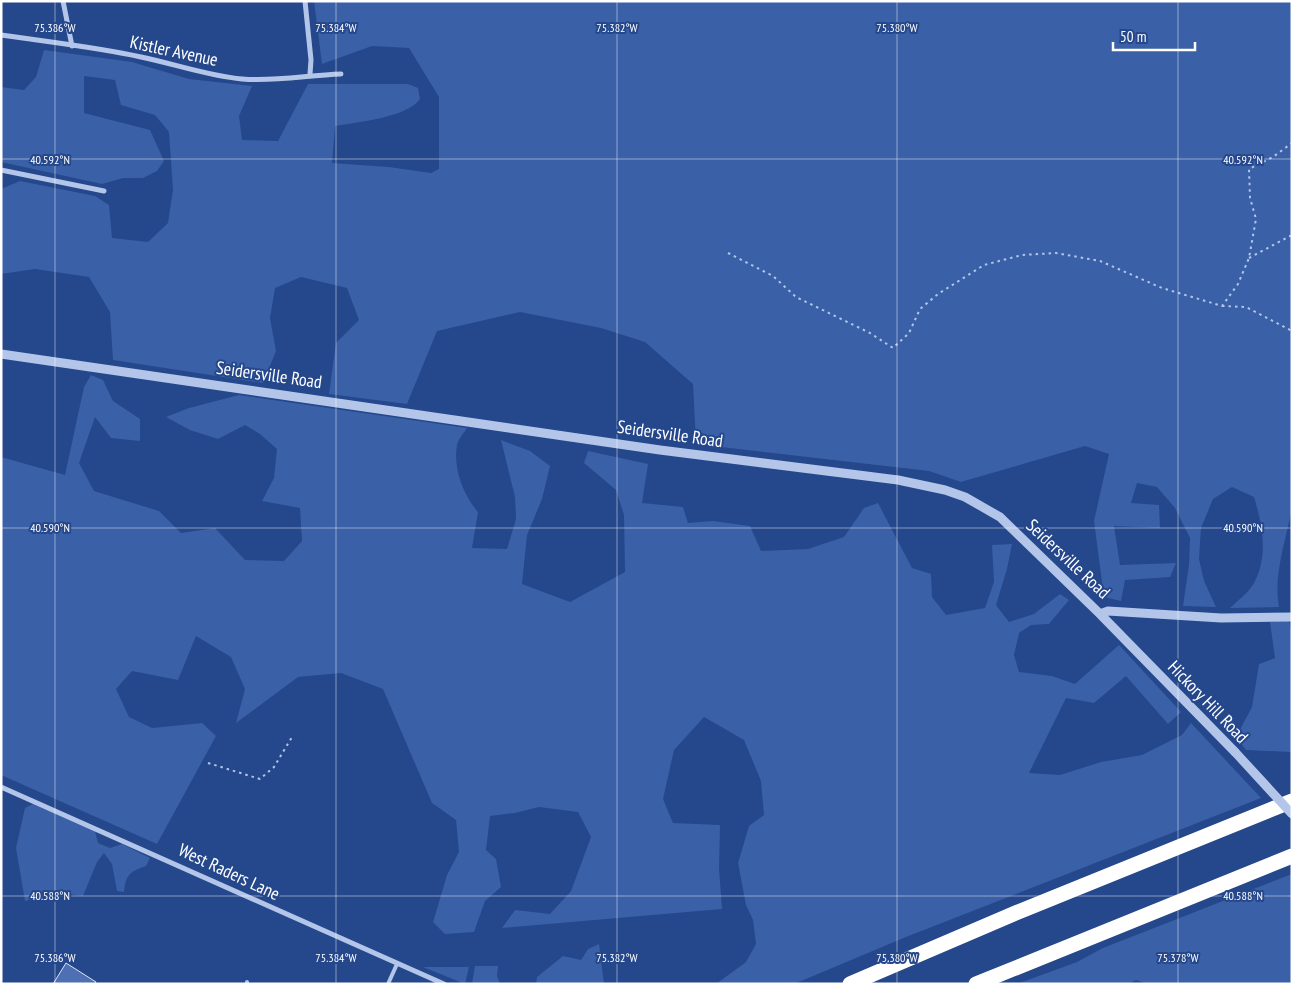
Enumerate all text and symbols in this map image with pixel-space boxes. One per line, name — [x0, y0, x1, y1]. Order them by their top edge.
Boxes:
text: 75.386°W — [34, 20, 76, 35]
text: 75.384°W — [315, 20, 357, 35]
text: 75.382°W — [596, 20, 638, 35]
text: 75.380°W — [876, 20, 918, 35]
scale bar — [1113, 20, 1196, 52]
text: 50 m — [1120, 27, 1146, 46]
street label: Kistler Avenue — [128, 30, 220, 71]
text: 40.592°N — [30, 152, 70, 167]
text: 40.592°N — [1223, 152, 1263, 167]
street label: Seidersville Road — [215, 356, 323, 393]
street label: Seidersville Road — [616, 415, 724, 452]
street label: Seidersville Road — [1022, 514, 1115, 603]
text: 40.590°N — [30, 520, 70, 535]
text: 40.590°N — [1223, 520, 1263, 535]
street label: Hickory Hill Road — [1163, 656, 1253, 748]
street label: West Raders Lane — [175, 838, 284, 905]
text: 40.588°N — [30, 888, 70, 903]
text: 40.588°N — [1223, 888, 1263, 903]
text: 75.386°W — [34, 950, 76, 965]
text: 75.384°W — [315, 950, 357, 965]
text: 75.382°W — [596, 950, 638, 965]
text: 75.380°W — [876, 950, 918, 965]
text: 75.378°W — [1157, 950, 1199, 965]

